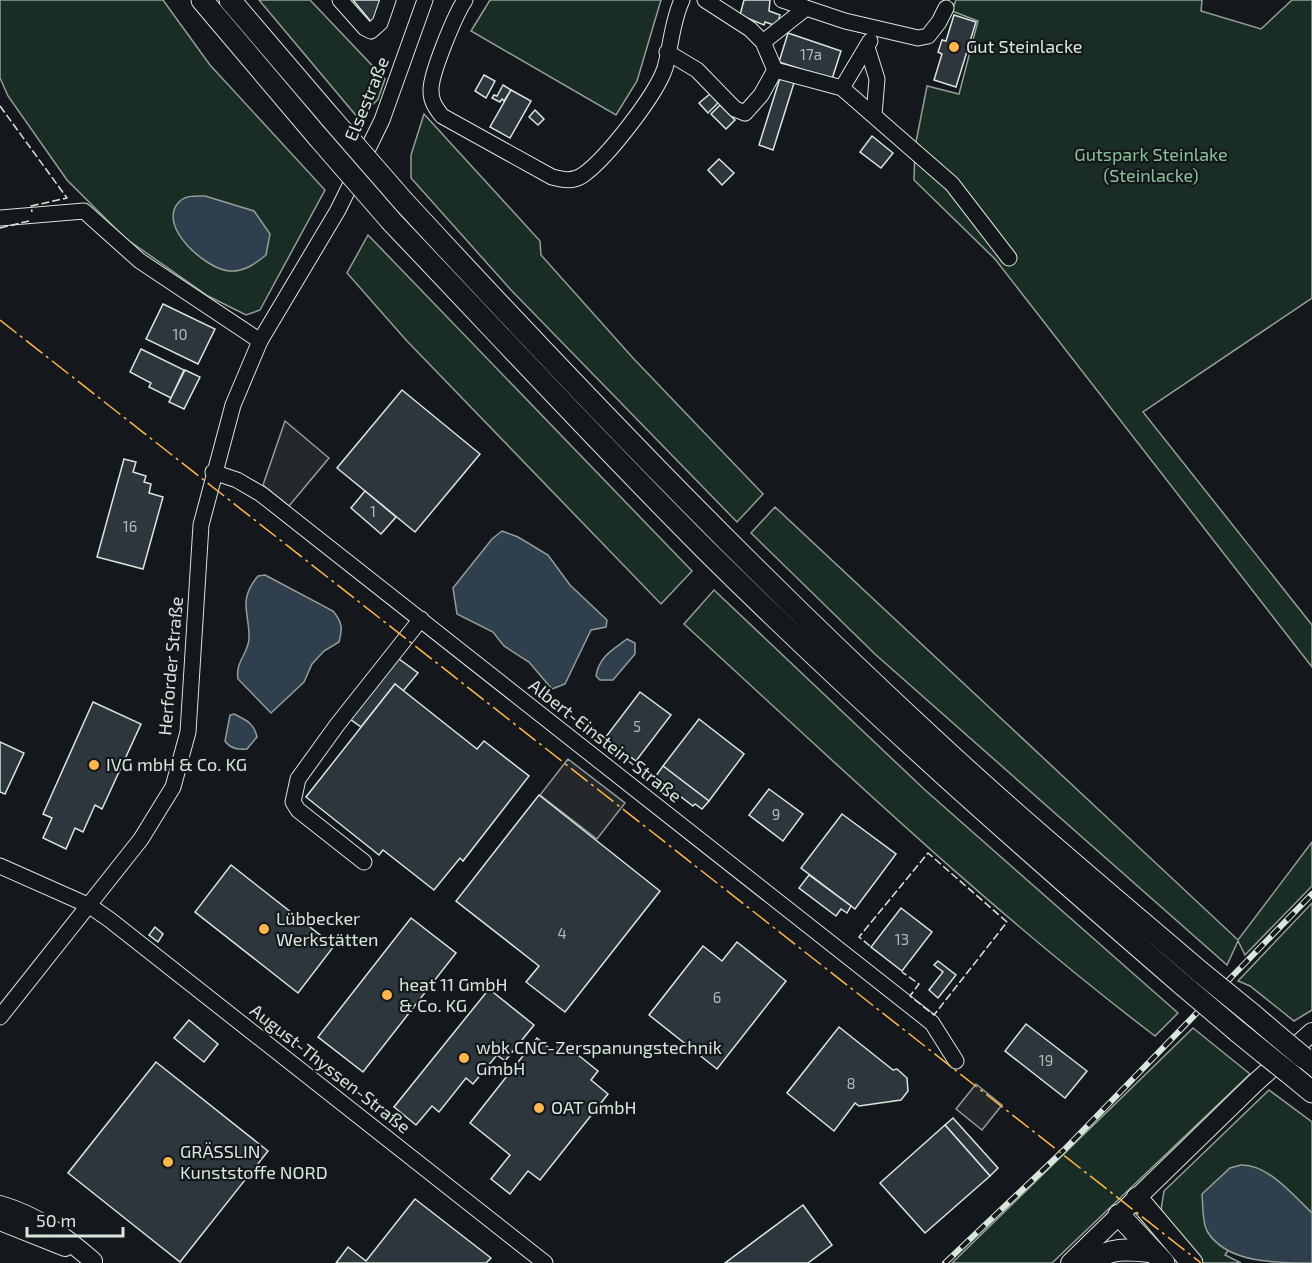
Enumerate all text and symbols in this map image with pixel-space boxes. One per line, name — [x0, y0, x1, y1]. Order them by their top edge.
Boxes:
place label: Gut Steinlacke — [966, 35, 1082, 57]
marker: Gut Steinlacke — [947, 40, 961, 54]
house number: 17a — [800, 45, 822, 63]
street label: Elsestraße — [339, 53, 393, 144]
park label: Gutspark Steinlake (Steinlacke) — [1074, 143, 1228, 186]
house number: 10 — [172, 325, 188, 343]
house number: 1 — [370, 502, 376, 520]
house number: 16 — [123, 517, 137, 535]
street label: Herforder Straße — [153, 595, 187, 736]
street label: Albert-Einstein-Straße — [525, 674, 686, 807]
house number: 5 — [633, 717, 641, 735]
place label: IVG mbH & Co. KG — [106, 753, 247, 775]
marker: IVG mbH & Co. KG — [87, 758, 101, 772]
house number: 9 — [772, 805, 780, 823]
place label: Lübbecker Werkstätten — [276, 907, 379, 950]
marker: Lübbecker Werkstätten — [257, 922, 271, 936]
house number: 4 — [557, 924, 567, 942]
house number: 13 — [895, 930, 909, 948]
place label: heat 11 GmbH & Co. KG — [399, 973, 508, 1016]
marker: heat 11 GmbH & Co. KG — [380, 988, 394, 1002]
house number: 6 — [713, 988, 721, 1006]
street label: August-Thyssen-Straße — [246, 999, 415, 1138]
place label: wbk CNC-Zerspanungstechnik GmbH — [476, 1036, 722, 1079]
marker: wbk CNC-Zerspanungstechnik GmbH — [457, 1051, 471, 1065]
house number: 19 — [1039, 1051, 1053, 1069]
house number: 8 — [846, 1074, 856, 1092]
place label: OAT GmbH — [551, 1096, 637, 1118]
marker: OAT GmbH — [532, 1101, 546, 1115]
place label: GRÄSSLIN Kunststoffe NORD — [180, 1140, 328, 1183]
marker: GRÄSSLIN Kunststoffe NORD — [161, 1155, 175, 1169]
scale bar — [27, 1200, 123, 1238]
text: 50 m — [36, 1209, 76, 1231]

